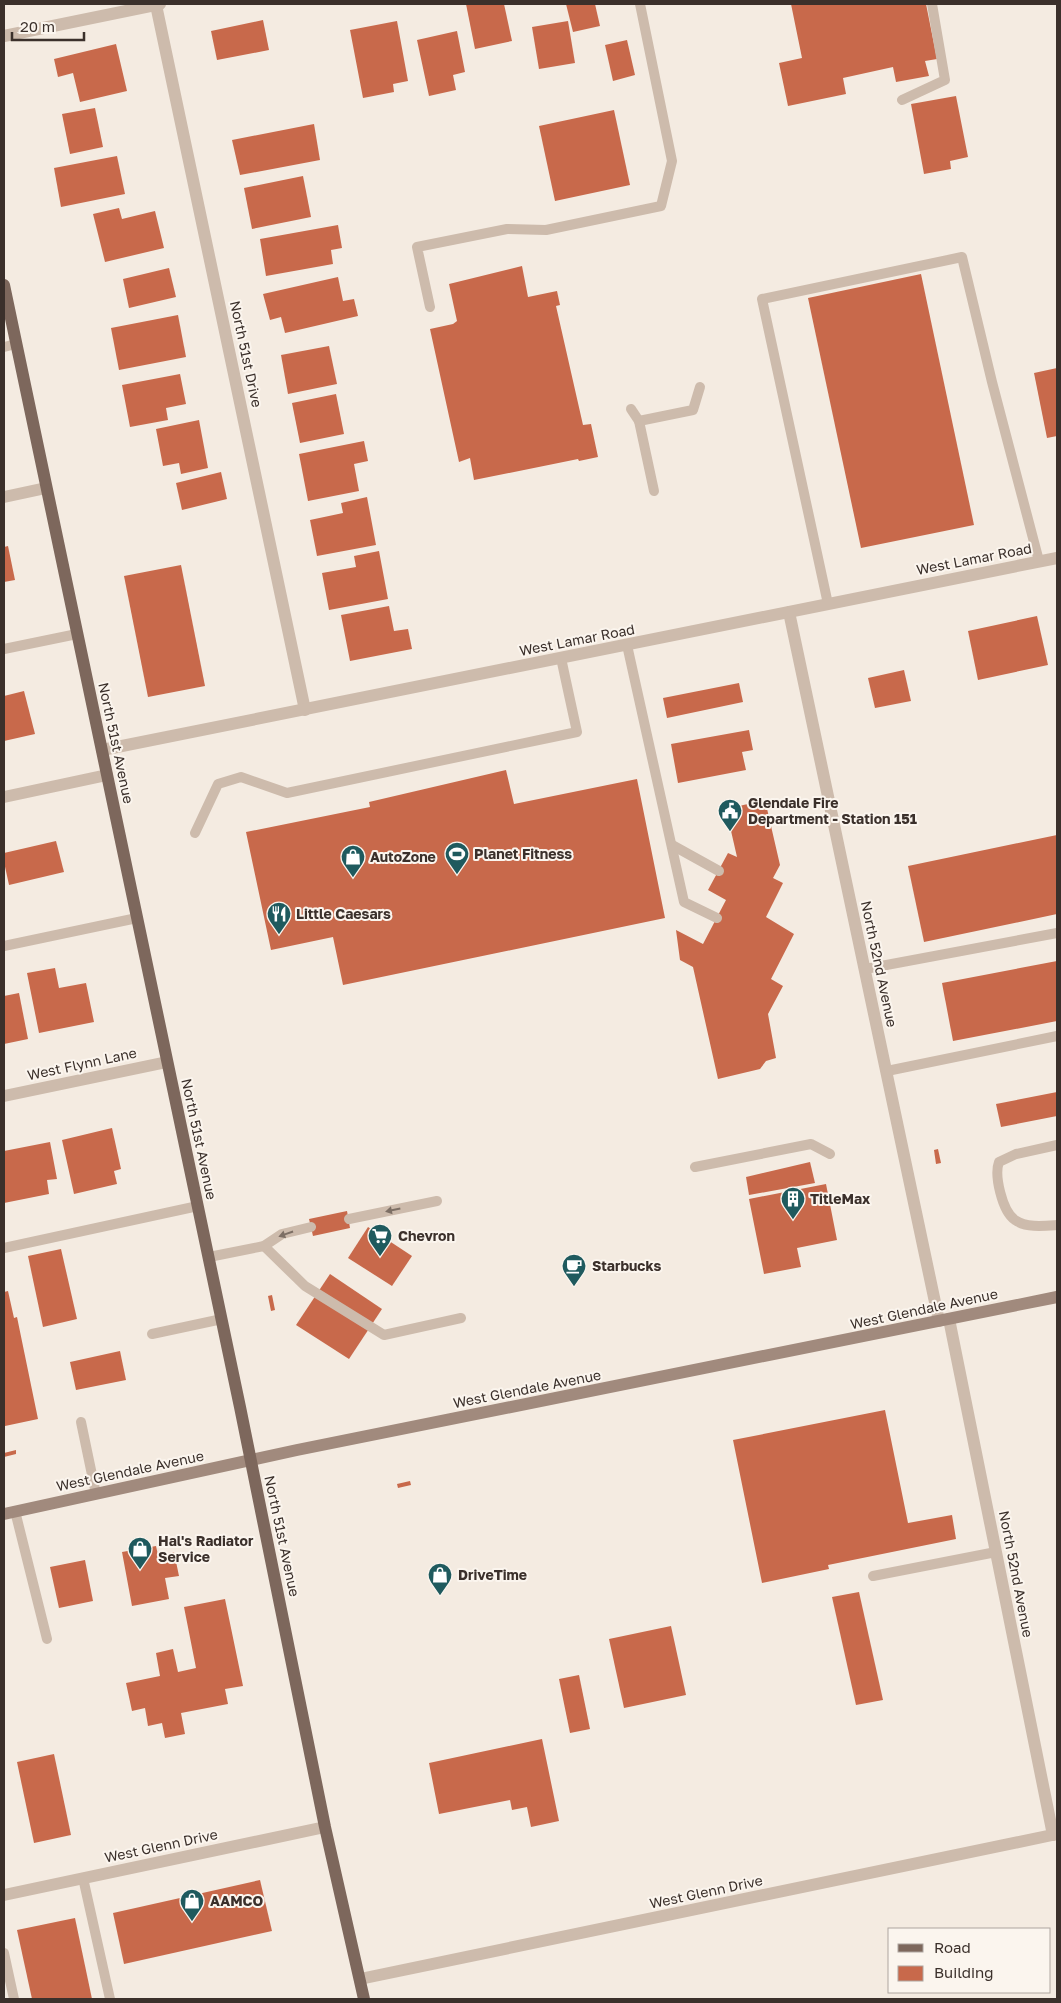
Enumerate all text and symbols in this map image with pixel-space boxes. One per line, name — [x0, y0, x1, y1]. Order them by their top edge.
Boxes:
scale bar — [12, 10, 85, 42]
text: 20 m — [20, 17, 55, 35]
street label: North 51st Drive — [227, 299, 266, 409]
street label: West Lamar Road — [915, 539, 1033, 578]
street label: West Lamar Road — [518, 620, 636, 659]
street label: North 51st Avenue — [95, 681, 138, 805]
place label: Glendale Fire Department - Station 151 — [748, 794, 917, 827]
public building icon: Glendale Fire Department - Station 151 — [717, 798, 743, 832]
sports icon: Planet Fitness — [444, 841, 470, 875]
shop icon: AutoZone — [340, 844, 366, 878]
place label: Planet Fitness — [474, 845, 572, 862]
place label: AutoZone — [370, 848, 436, 865]
street label: North 52nd Avenue — [858, 899, 901, 1029]
restaurant icon: Little Caesars — [266, 901, 292, 935]
place label: Little Caesars — [296, 905, 391, 922]
street label: West Flynn Lane — [26, 1044, 138, 1083]
street label: North 51st Avenue — [178, 1077, 221, 1201]
building icon: TitleMax — [780, 1186, 806, 1220]
place label: TitleMax — [810, 1190, 870, 1207]
one-way arrow — [385, 1206, 400, 1214]
supermarket icon: Chevron — [367, 1223, 393, 1257]
place label: Chevron — [398, 1227, 455, 1244]
one-way arrow — [278, 1230, 293, 1238]
cafe icon: Starbucks — [561, 1253, 587, 1287]
place label: Starbucks — [592, 1257, 661, 1274]
street label: West Glendale Avenue — [849, 1285, 999, 1332]
street label: West Glendale Avenue — [451, 1366, 602, 1411]
street label: West Glendale Avenue — [55, 1447, 205, 1494]
street label: North 51st Avenue — [261, 1474, 304, 1598]
street label: North 52nd Avenue — [996, 1509, 1037, 1639]
place label: Hal's Radiator Service — [158, 1532, 254, 1565]
shop icon: Hal's Radiator Service — [127, 1536, 153, 1570]
shop icon: DriveTime — [427, 1562, 453, 1596]
place label: DriveTime — [458, 1566, 527, 1583]
street label: West Glenn Drive — [103, 1825, 219, 1866]
street label: West Glenn Drive — [648, 1871, 764, 1912]
shop icon: AAMCO — [179, 1888, 205, 1922]
place label: AAMCO — [210, 1892, 264, 1909]
legend — [888, 1928, 1051, 1993]
text: Road — [934, 1938, 971, 1956]
text: Building — [934, 1963, 994, 1981]

